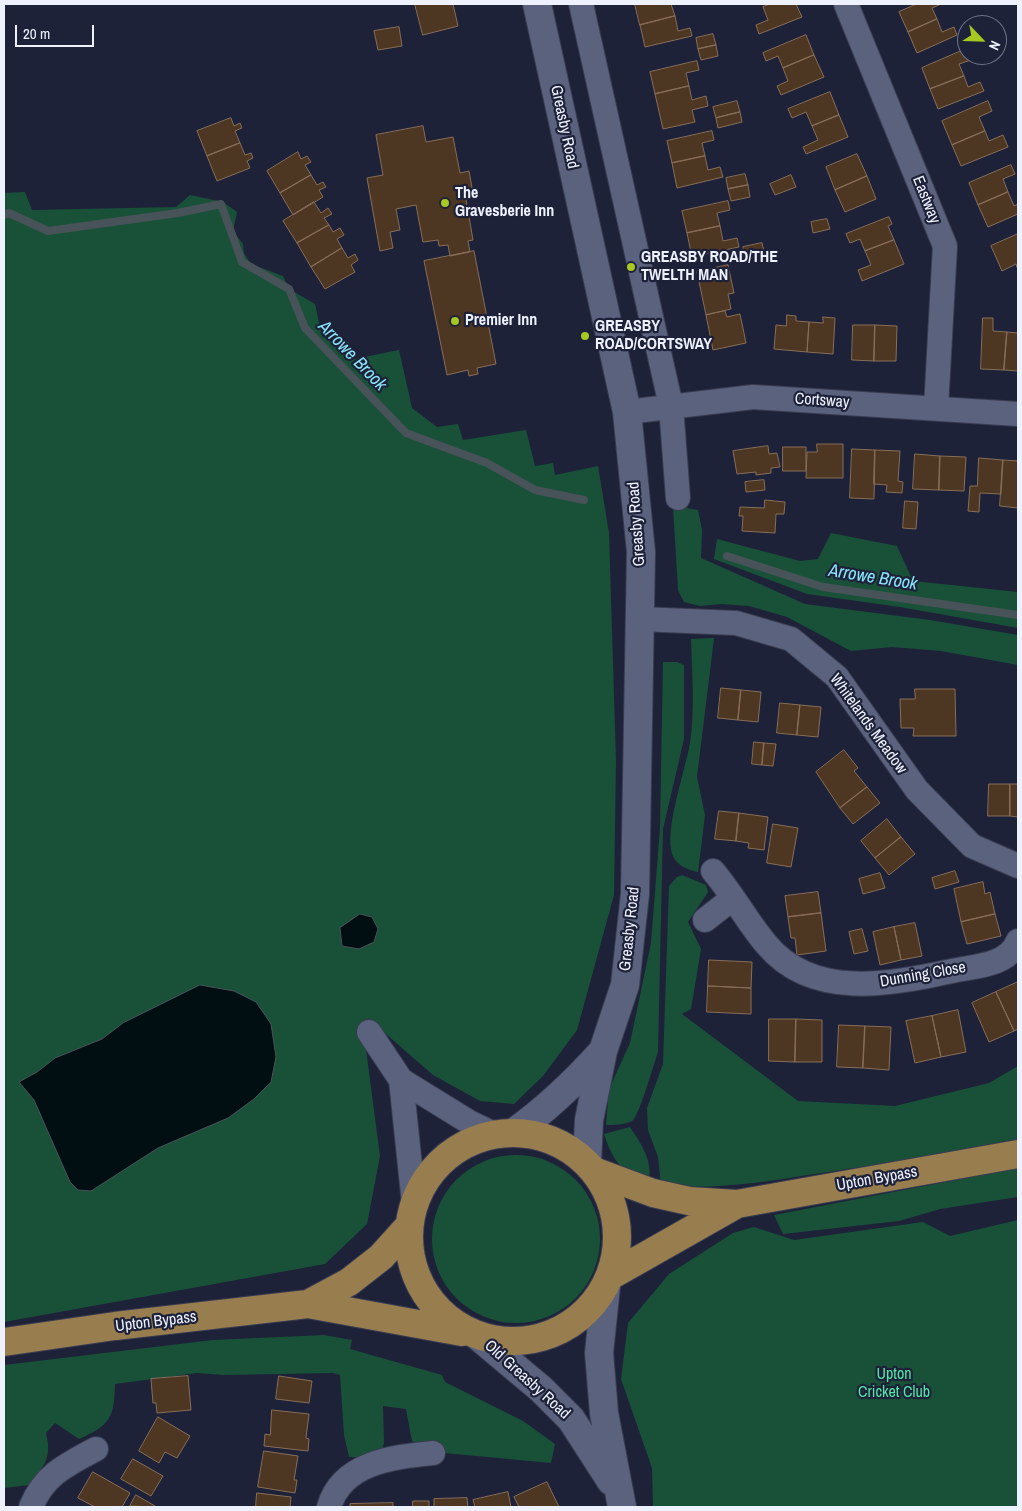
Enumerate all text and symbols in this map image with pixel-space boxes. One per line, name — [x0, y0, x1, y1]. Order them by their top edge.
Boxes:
scale bar — [18, 15, 96, 47]
north arrow — [957, 15, 1007, 65]
text: 20 m — [23, 23, 50, 44]
text: N — [985, 38, 1005, 53]
street label: Greasby Road — [546, 84, 582, 170]
street label: Eastway — [908, 173, 944, 227]
place label: The Gravesberie Inn — [455, 184, 554, 222]
marker: The Gravesberie Inn — [439, 197, 451, 209]
place label: GREASBY ROAD/THE TWELTH MAN — [641, 248, 778, 286]
marker: GREASBY ROAD/THE TWELTH MAN — [625, 261, 637, 273]
place label: Premier Inn — [465, 311, 537, 331]
marker: Premier Inn — [449, 315, 461, 327]
water label: Arrowe Brook — [313, 316, 391, 396]
place label: GREASBY ROAD/CORTSWAY — [595, 317, 712, 355]
marker: GREASBY ROAD/CORTSWAY — [579, 330, 591, 342]
street label: Cortsway — [794, 390, 850, 412]
street label: Greasby Road — [624, 481, 650, 567]
water label: Arrowe Brook — [827, 560, 919, 596]
street label: Whitelands Meadow — [825, 670, 911, 778]
street label: Greasby Road — [616, 886, 644, 972]
street label: Dunning Close — [879, 958, 967, 992]
street label: Upton Bypass — [835, 1162, 919, 1196]
street label: Upton Bypass — [114, 1307, 198, 1337]
street label: Old Greasby Road — [480, 1337, 574, 1423]
park label: Upton Cricket Club — [858, 1365, 930, 1403]

